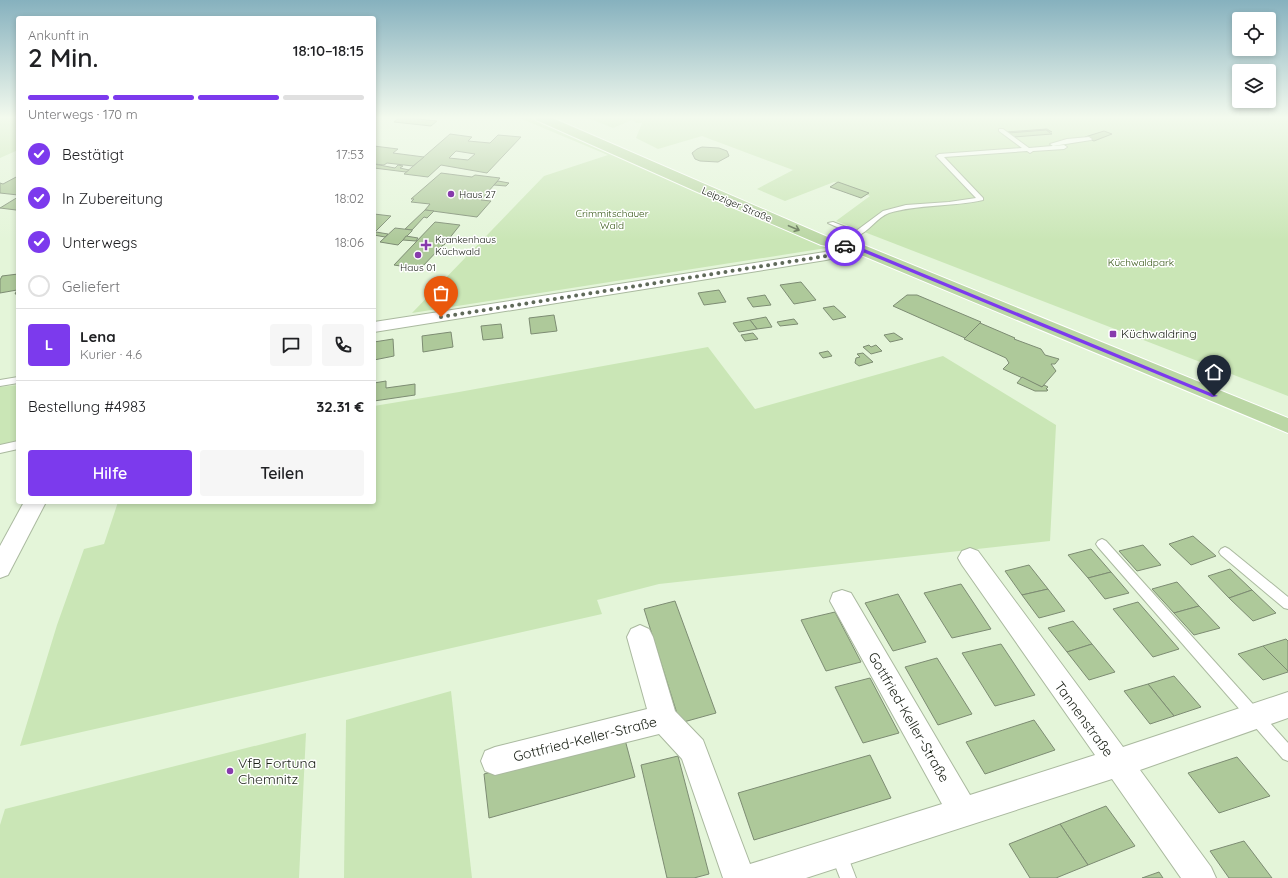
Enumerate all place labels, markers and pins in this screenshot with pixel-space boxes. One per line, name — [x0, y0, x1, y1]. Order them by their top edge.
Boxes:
place label: Haus 27 — [459, 188, 496, 201]
marker: Haus 27 — [446, 189, 456, 199]
place label: Krankenhaus Küchwald — [435, 233, 496, 258]
marker: Krankenhaus Küchwald — [420, 239, 432, 251]
marker: Haus 01 — [413, 250, 423, 260]
place label: Haus 01 — [400, 261, 436, 274]
pin — [424, 276, 458, 317]
place label: Küchwaldring — [1121, 326, 1197, 341]
marker: Küchwaldring — [1108, 329, 1118, 339]
pin — [1197, 355, 1231, 396]
place label: VfB Fortuna Chemnitz — [238, 754, 316, 788]
marker: VfB Fortuna Chemnitz — [225, 766, 235, 776]

